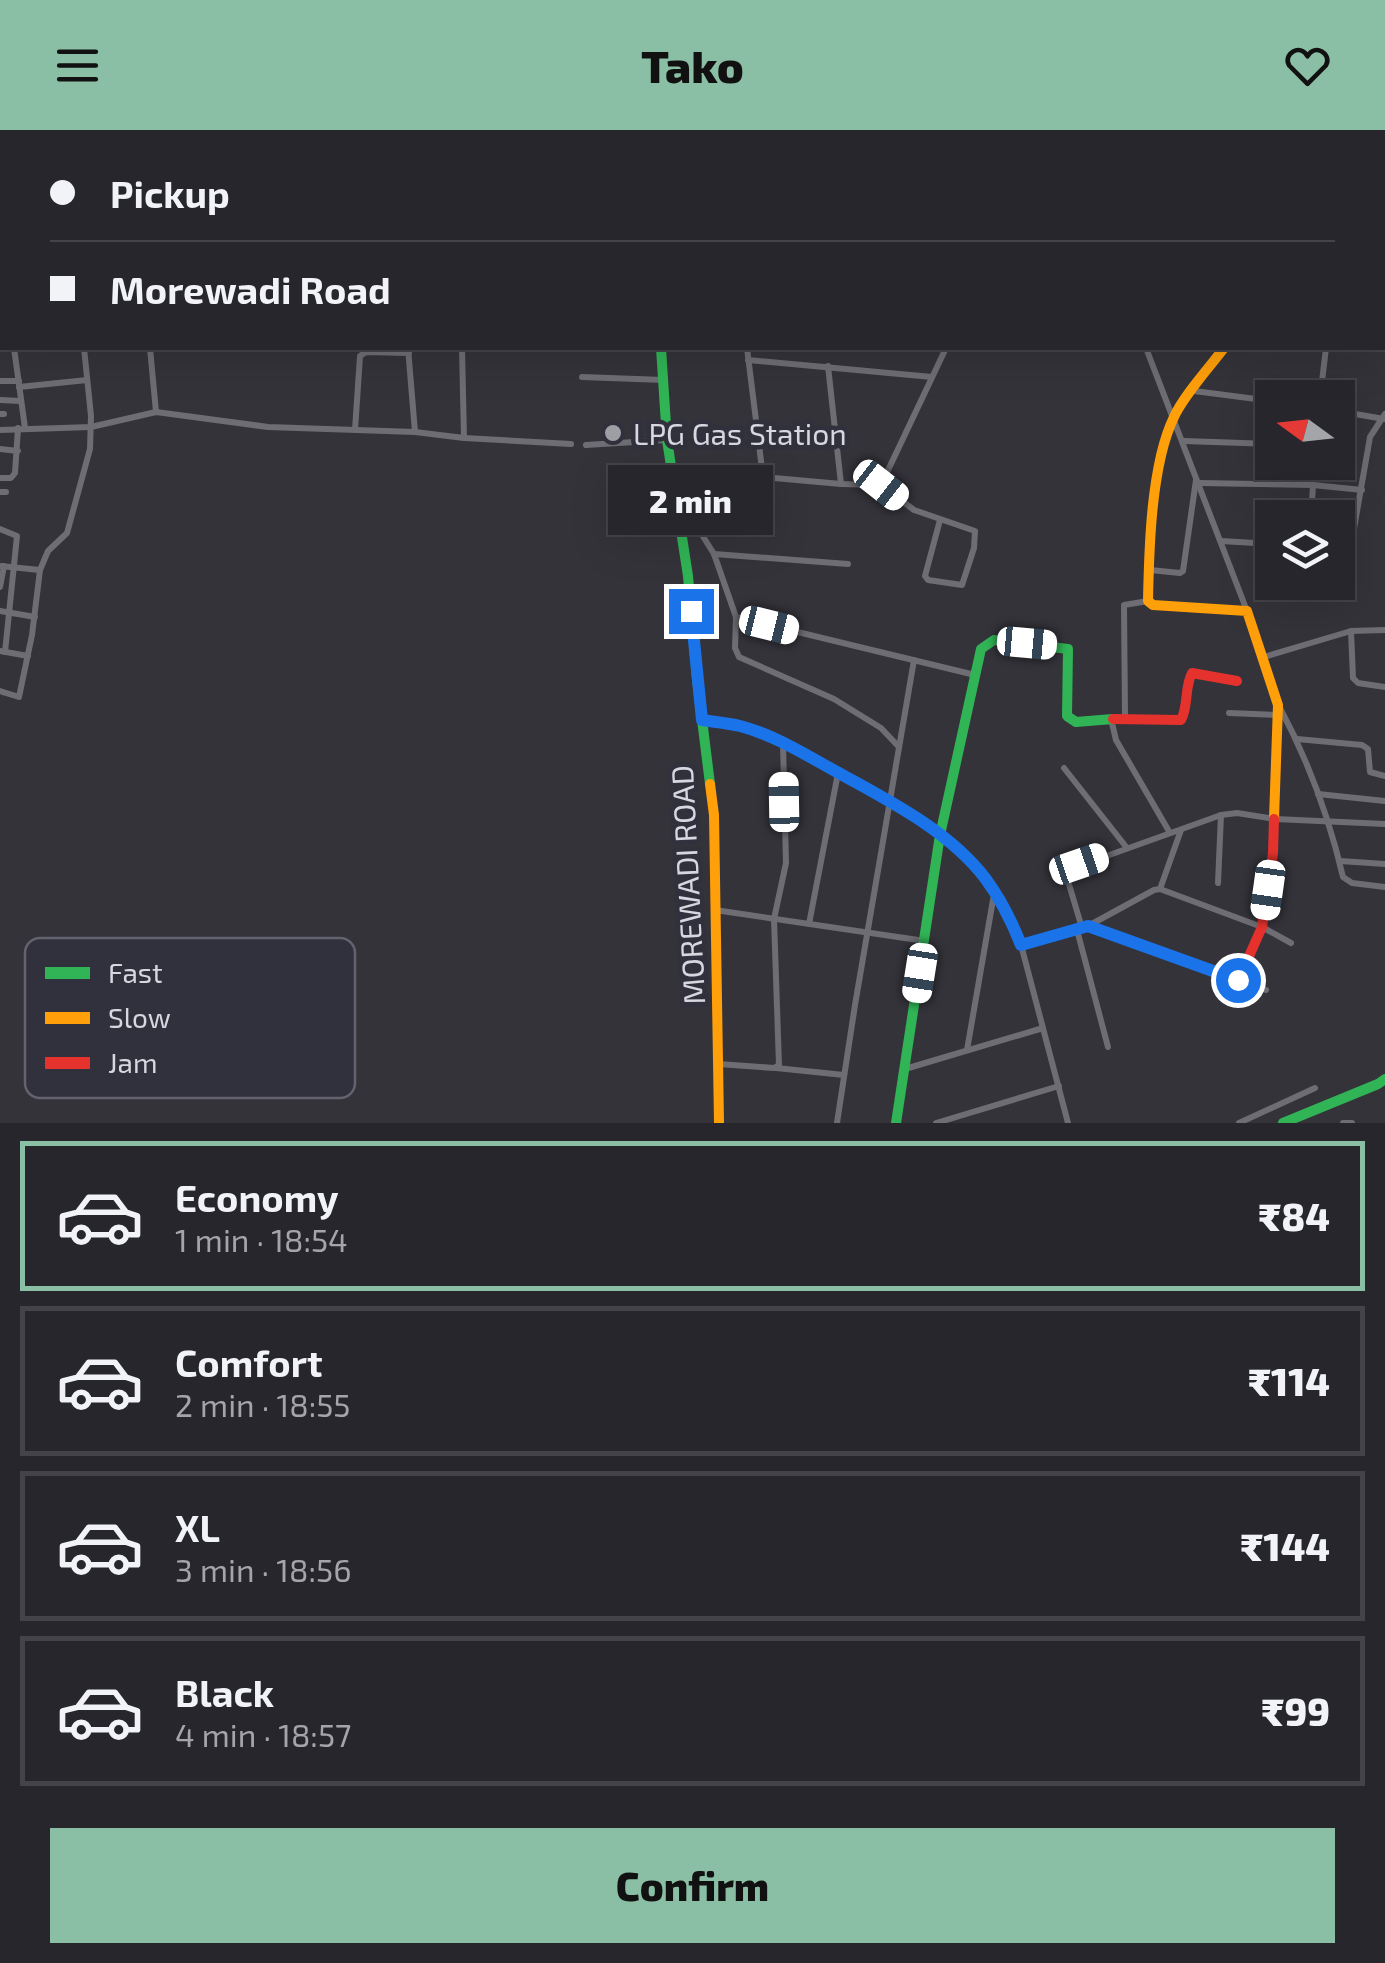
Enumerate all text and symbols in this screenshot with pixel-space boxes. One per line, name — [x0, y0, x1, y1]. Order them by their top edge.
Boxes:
icon: menu — [50, 38, 105, 93]
text: Tako — [641, 38, 744, 92]
icon: heart — [1280, 38, 1335, 93]
text: Pickup — [110, 170, 230, 216]
text: Morewadi Road — [110, 266, 391, 312]
north arrow — [1255, 380, 1355, 480]
map controls — [1255, 380, 1355, 600]
place label: LPG Gas Station — [633, 415, 847, 451]
marker: LPG Gas Station — [602, 422, 624, 444]
car — [848, 455, 914, 515]
callout: 2 min — [608, 466, 774, 536]
text: 2 min — [649, 481, 732, 519]
button: layers — [1255, 500, 1355, 600]
route end — [669, 589, 714, 634]
car — [736, 603, 802, 647]
car — [996, 625, 1058, 661]
street label: MOREWADI ROAD — [663, 764, 711, 1006]
car — [768, 772, 800, 832]
car — [1046, 840, 1112, 888]
car — [1249, 858, 1287, 922]
legend — [25, 938, 355, 1098]
car — [900, 941, 940, 1005]
text: Fast — [108, 955, 163, 989]
route start — [1216, 958, 1261, 1003]
text: Slow — [108, 1000, 171, 1034]
text: Jam — [108, 1045, 157, 1079]
icon: car — [55, 1171, 145, 1261]
text: Economy — [175, 1174, 339, 1220]
text: ₹84 — [1258, 1193, 1330, 1239]
text: 1 min · 18:54 — [175, 1220, 348, 1258]
icon: car — [55, 1336, 145, 1426]
text: Comfort — [175, 1339, 323, 1385]
text: ₹114 — [1248, 1358, 1330, 1404]
text: 2 min · 18:55 — [175, 1385, 351, 1423]
icon: car — [55, 1501, 145, 1591]
text: XL — [175, 1504, 220, 1550]
text: ₹144 — [1241, 1523, 1330, 1569]
text: 3 min · 18:56 — [175, 1550, 351, 1588]
icon: car — [55, 1666, 145, 1756]
text: Black — [175, 1669, 274, 1715]
text: ₹99 — [1261, 1688, 1330, 1734]
text: 4 min · 18:57 — [175, 1715, 351, 1753]
button: Confirm — [50, 1828, 1335, 1943]

